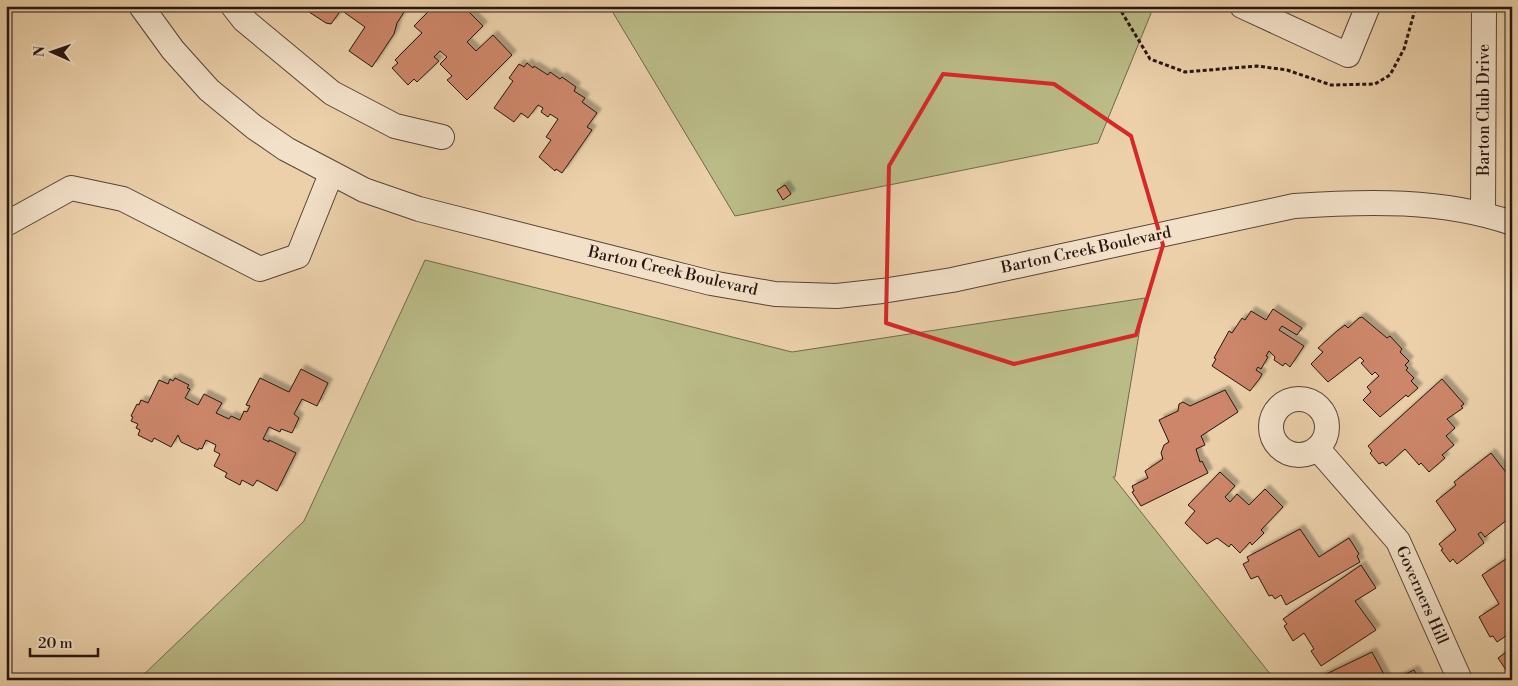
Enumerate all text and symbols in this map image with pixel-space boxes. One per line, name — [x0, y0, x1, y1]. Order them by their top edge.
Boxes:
north arrow — [28, 28, 78, 78]
street label: Barton Club Drive — [1474, 44, 1494, 177]
text: N — [31, 46, 49, 57]
street label: Barton Creek Boulevard — [998, 222, 1173, 278]
street label: Barton Creek Boulevard — [585, 242, 760, 300]
street label: Governers Hill — [1391, 543, 1453, 648]
scale bar — [30, 626, 98, 658]
text: 20 m — [38, 634, 73, 653]

